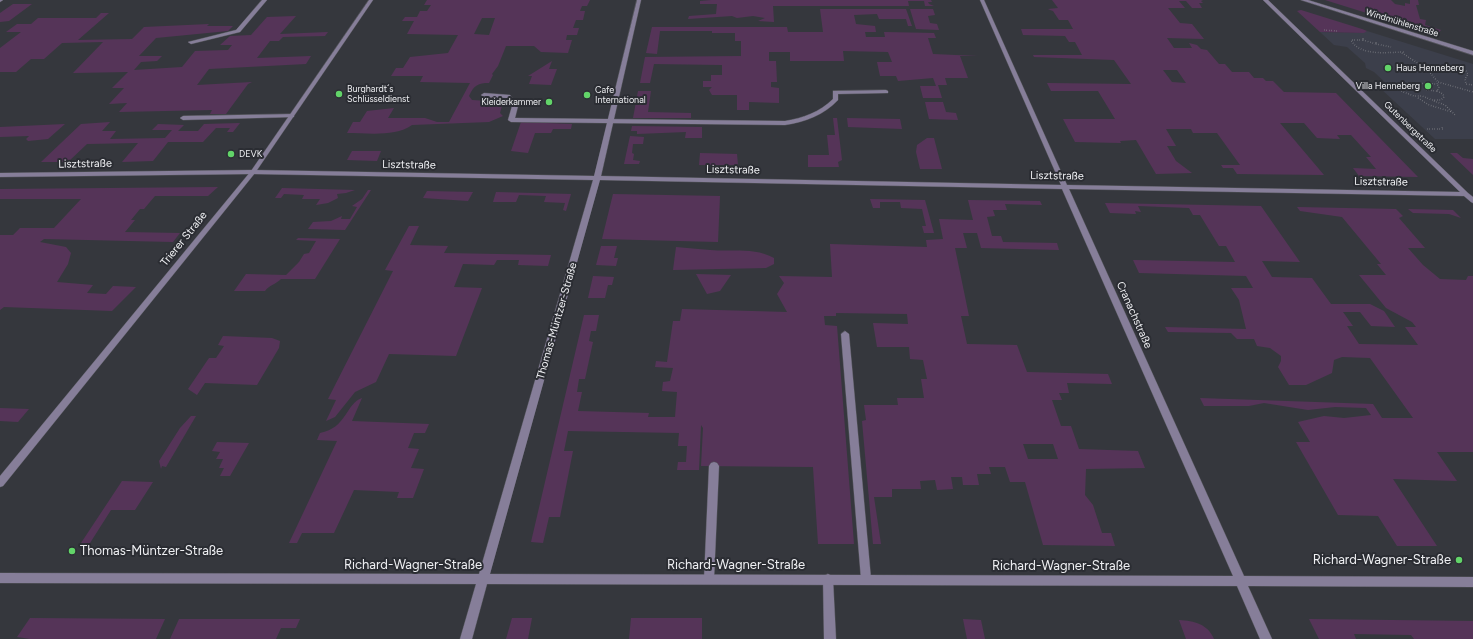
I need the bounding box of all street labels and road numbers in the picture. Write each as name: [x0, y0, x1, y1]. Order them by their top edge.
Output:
street label: Windmühlenstraße: [1364, 7, 1440, 39]
street label: Gutenbergstraße: [1381, 99, 1439, 155]
street label: Lisztstraße: [58, 157, 112, 171]
street label: Lisztstraße: [382, 158, 436, 172]
street label: Lisztstraße: [706, 163, 760, 177]
street label: Lisztstraße: [1030, 169, 1084, 183]
street label: Lisztstraße: [1354, 175, 1408, 189]
street label: Trierer Straße: [158, 209, 210, 269]
street label: Thomas-Müntzer-Straße: [534, 261, 580, 381]
street label: Cranachstraße: [1113, 279, 1155, 351]
street label: Richard-Wagner-Straße: [344, 557, 482, 573]
street label: Richard-Wagner-Straße: [667, 557, 805, 573]
street label: Richard-Wagner-Straße: [992, 558, 1130, 574]

